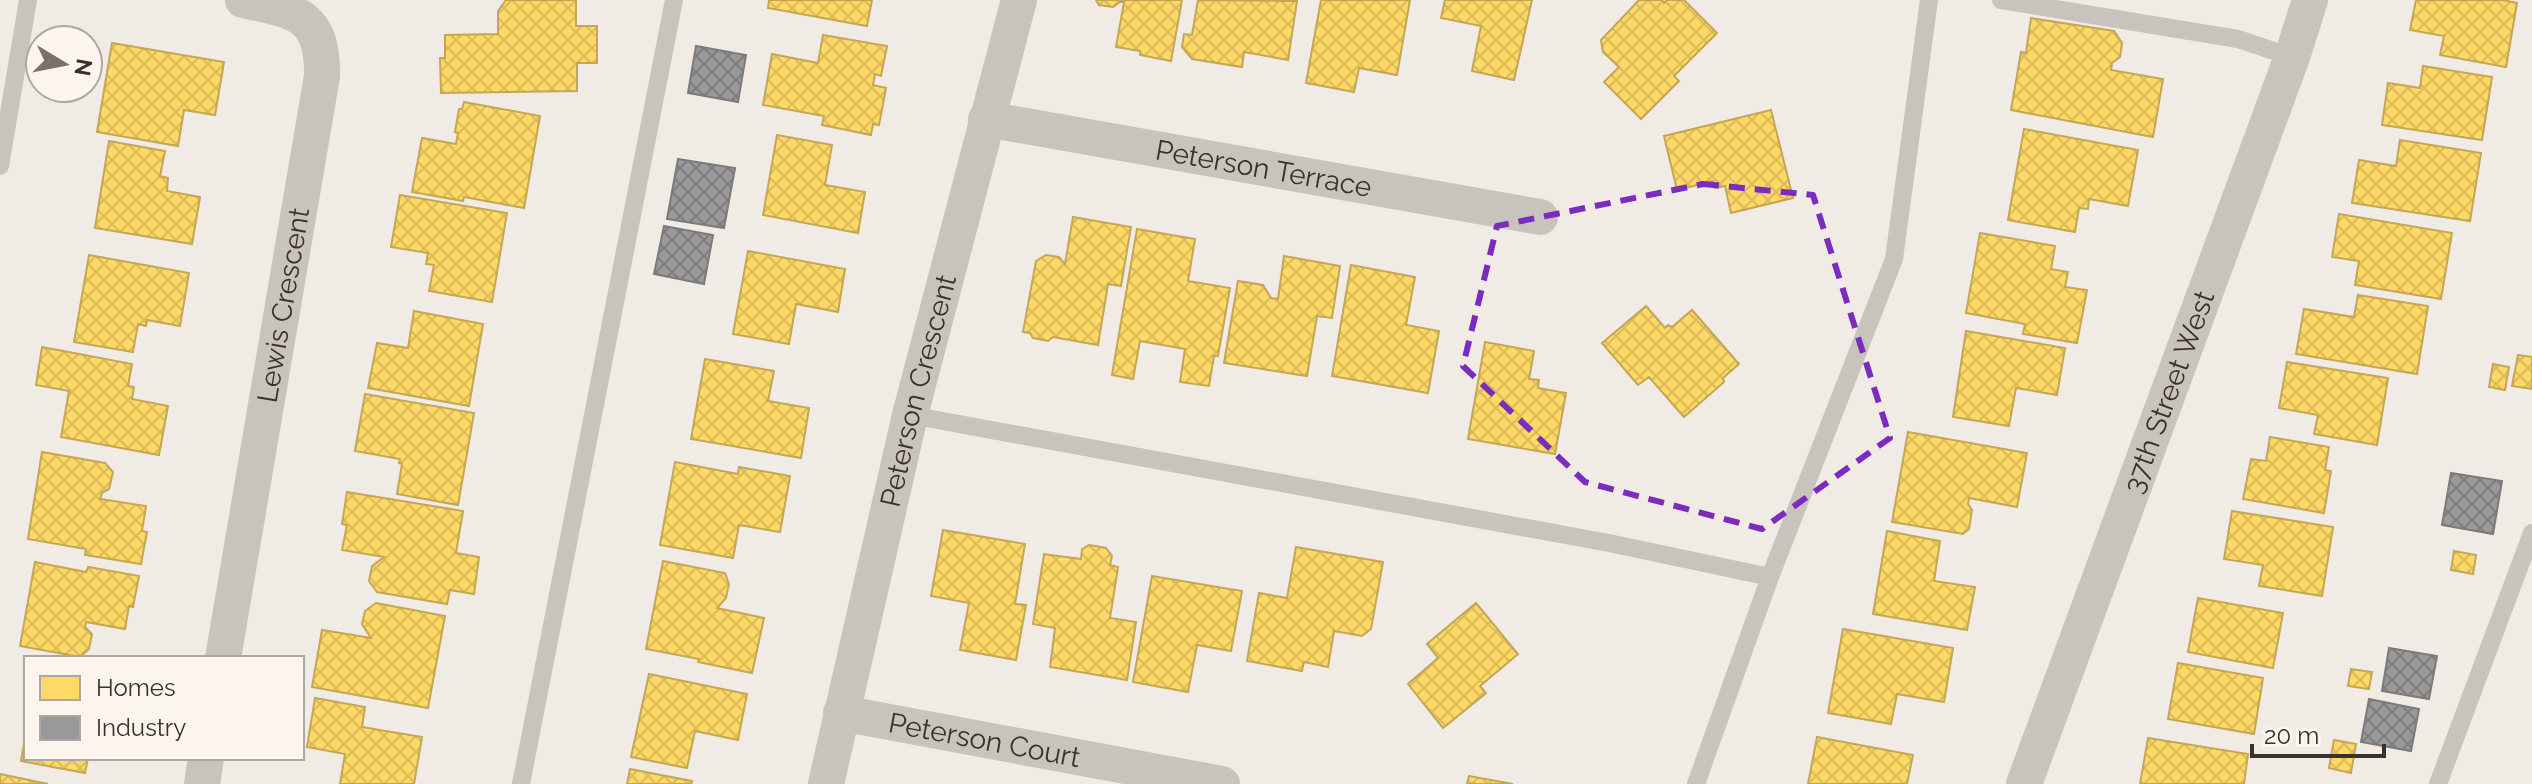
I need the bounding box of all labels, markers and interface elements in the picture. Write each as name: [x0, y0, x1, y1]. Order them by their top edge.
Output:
north arrow: [24, 24, 104, 104]
text: N: [69, 57, 98, 78]
street label: Peterson Terrace: [1153, 133, 1374, 203]
street label: Lewis Crescent: [250, 204, 316, 405]
street label: Peterson Crescent: [873, 270, 963, 510]
street label: 37th Street West: [2116, 285, 2221, 498]
legend: [24, 656, 304, 760]
text: Homes: [96, 673, 176, 702]
street label: Peterson Court: [886, 706, 1084, 774]
scale bar: [2252, 708, 2384, 758]
text: Industry: [96, 713, 186, 742]
text: 20 m: [2264, 721, 2319, 750]

